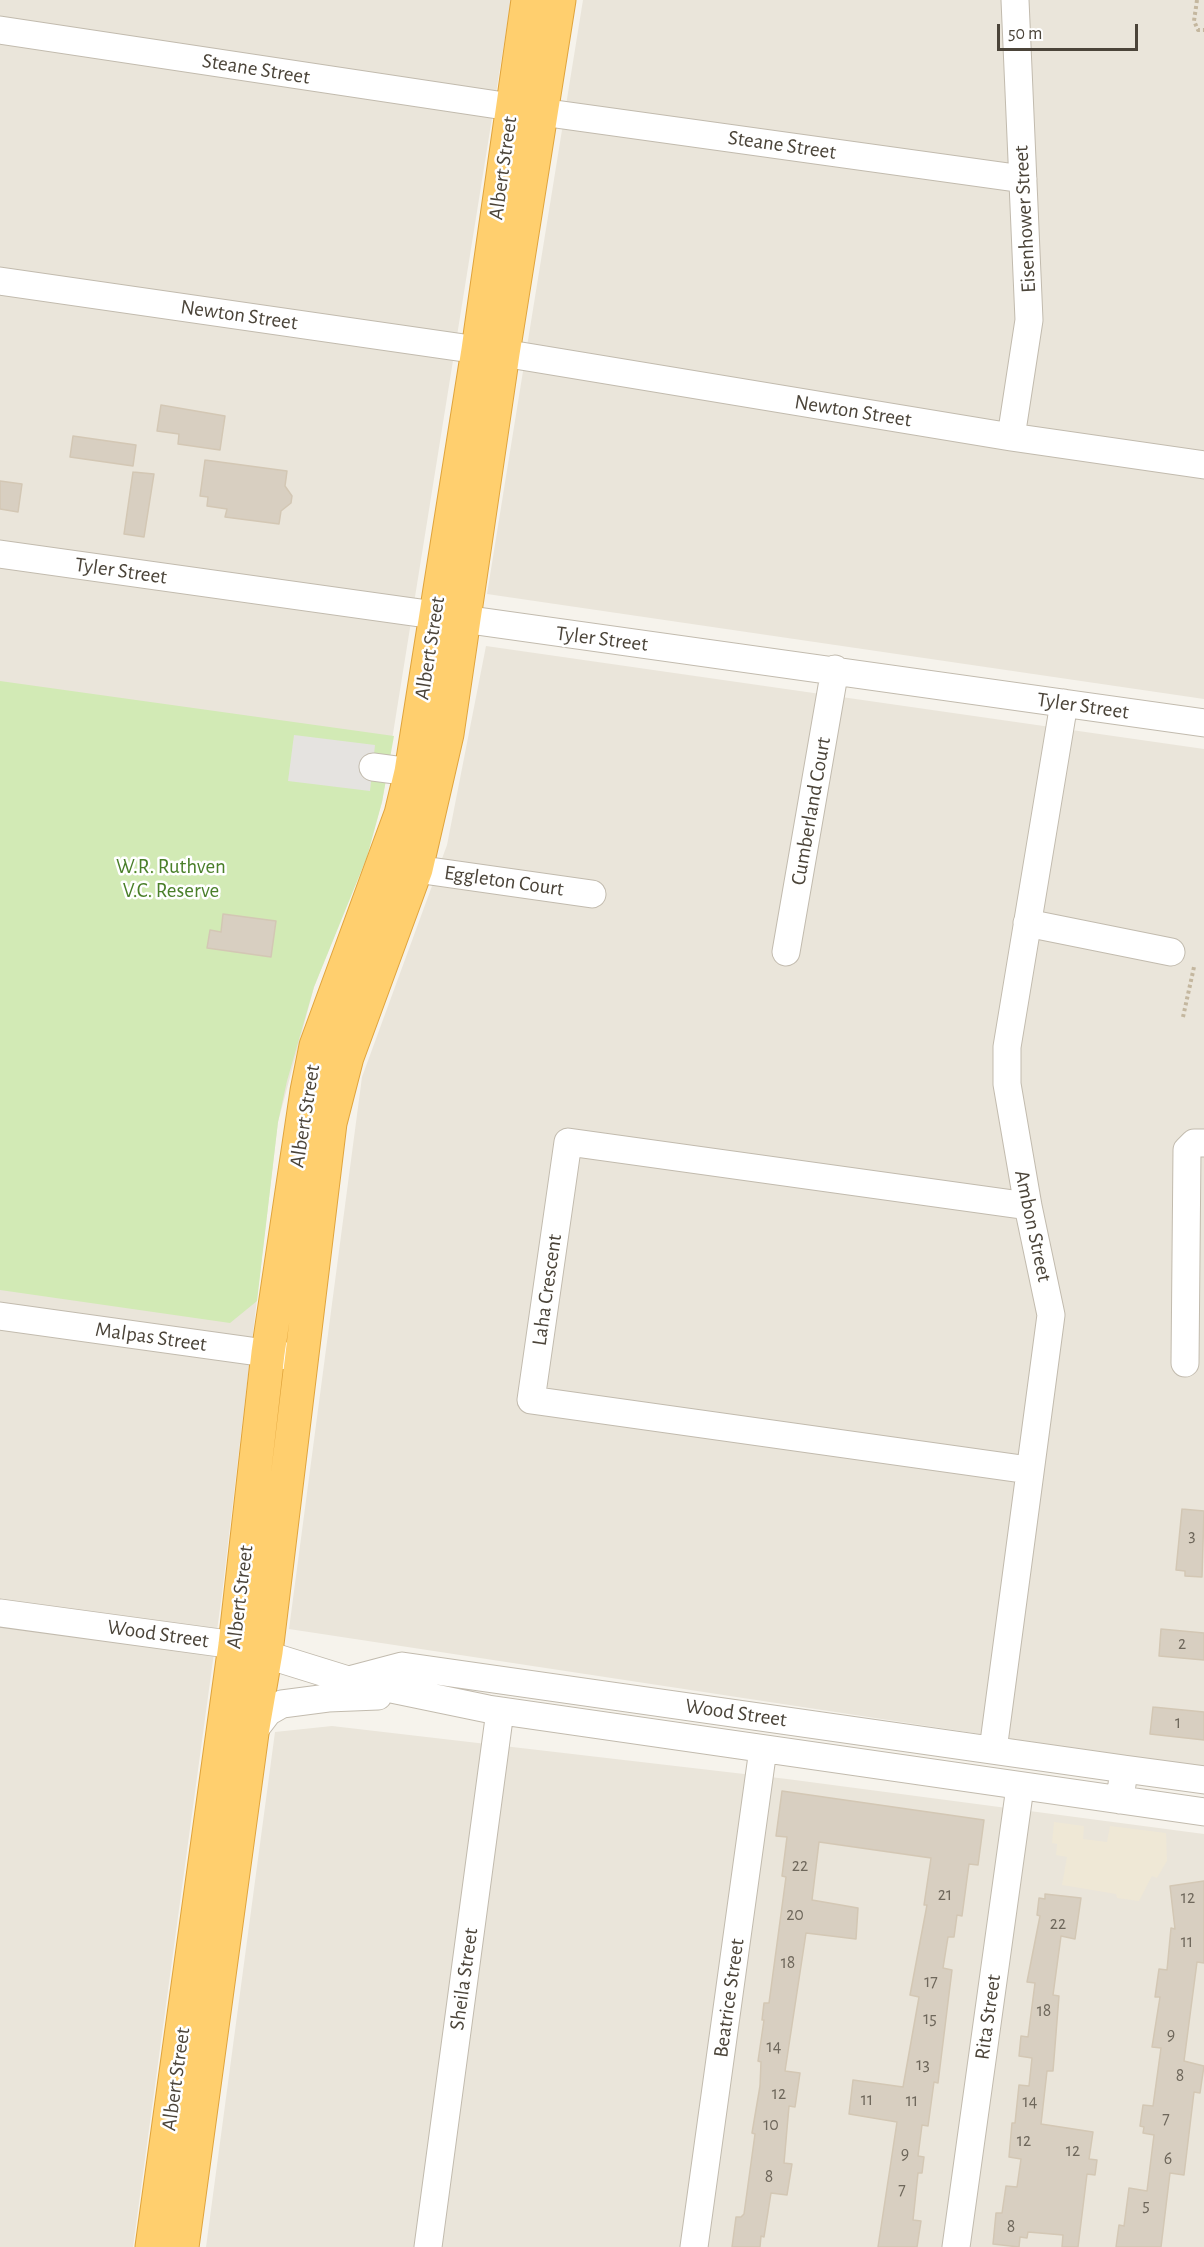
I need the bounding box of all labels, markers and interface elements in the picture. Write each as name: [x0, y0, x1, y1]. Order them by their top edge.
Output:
scale bar: [1000, 12, 1141, 50]
text: 50 m: [1008, 25, 1042, 43]
street label: Steane Street: [200, 48, 312, 90]
street label: Albert Street: [483, 115, 523, 221]
street label: Steane Street: [726, 125, 838, 165]
street label: Eisenhower Street: [1009, 145, 1041, 293]
street label: Newton Street: [179, 294, 299, 336]
street label: Newton Street: [793, 389, 913, 433]
street label: Tyler Street: [73, 552, 169, 590]
street label: Albert Street: [409, 595, 451, 701]
street label: Tyler Street: [555, 621, 649, 657]
street label: Tyler Street: [1035, 687, 1131, 725]
street label: Cumberland Court: [786, 735, 836, 887]
park label: W.R. Ruthven V.C. Reserve: [116, 854, 226, 904]
street label: Eggleton Court: [443, 860, 565, 902]
street label: Albert Street: [284, 1063, 326, 1169]
street label: Ambon Street: [1009, 1168, 1057, 1284]
street label: Laha Crescent: [527, 1233, 567, 1347]
street label: Malpas Street: [94, 1317, 208, 1357]
house number: 3: [1188, 1525, 1196, 1547]
street label: Albert Street: [221, 1544, 259, 1650]
street label: Wood Street: [106, 1614, 210, 1654]
house number: 2: [1178, 1633, 1186, 1655]
street label: Wood Street: [684, 1693, 788, 1733]
house number: 1: [1175, 1712, 1181, 1734]
house number: 22: [792, 1855, 808, 1877]
house number: 21: [938, 1884, 952, 1906]
house number: 12: [1181, 1887, 1195, 1909]
house number: 20: [786, 1904, 804, 1926]
house number: 22: [1050, 1913, 1066, 1935]
street label: Sheila Street: [444, 1926, 484, 2032]
house number: 11: [1181, 1931, 1193, 1953]
street label: Beatrice Street: [708, 1937, 750, 2059]
house number: 18: [781, 1952, 795, 1974]
house number: 17: [924, 1971, 938, 1993]
street label: Rita Street: [970, 1973, 1006, 2061]
house number: 18: [1037, 2000, 1051, 2022]
house number: 15: [923, 2008, 937, 2030]
house number: 9: [1167, 2024, 1175, 2046]
street label: Albert Street: [156, 2026, 196, 2132]
house number: 14: [767, 2036, 781, 2058]
house number: 13: [916, 2054, 930, 2076]
house number: 8: [1176, 2065, 1184, 2087]
house number: 12: [772, 2083, 786, 2105]
house number: 11: [861, 2089, 873, 2111]
house number: 11: [906, 2090, 918, 2112]
house number: 14: [1023, 2091, 1037, 2113]
house number: 7: [1162, 2108, 1170, 2130]
house number: 10: [763, 2114, 779, 2136]
house number: 12: [1017, 2130, 1031, 2152]
house number: 12: [1066, 2140, 1080, 2162]
house number: 9: [901, 2143, 909, 2165]
house number: 6: [1164, 2148, 1172, 2170]
house number: 8: [765, 2166, 773, 2188]
house number: 7: [898, 2179, 906, 2201]
house number: 5: [1142, 2195, 1150, 2217]
house number: 8: [1007, 2216, 1015, 2238]

